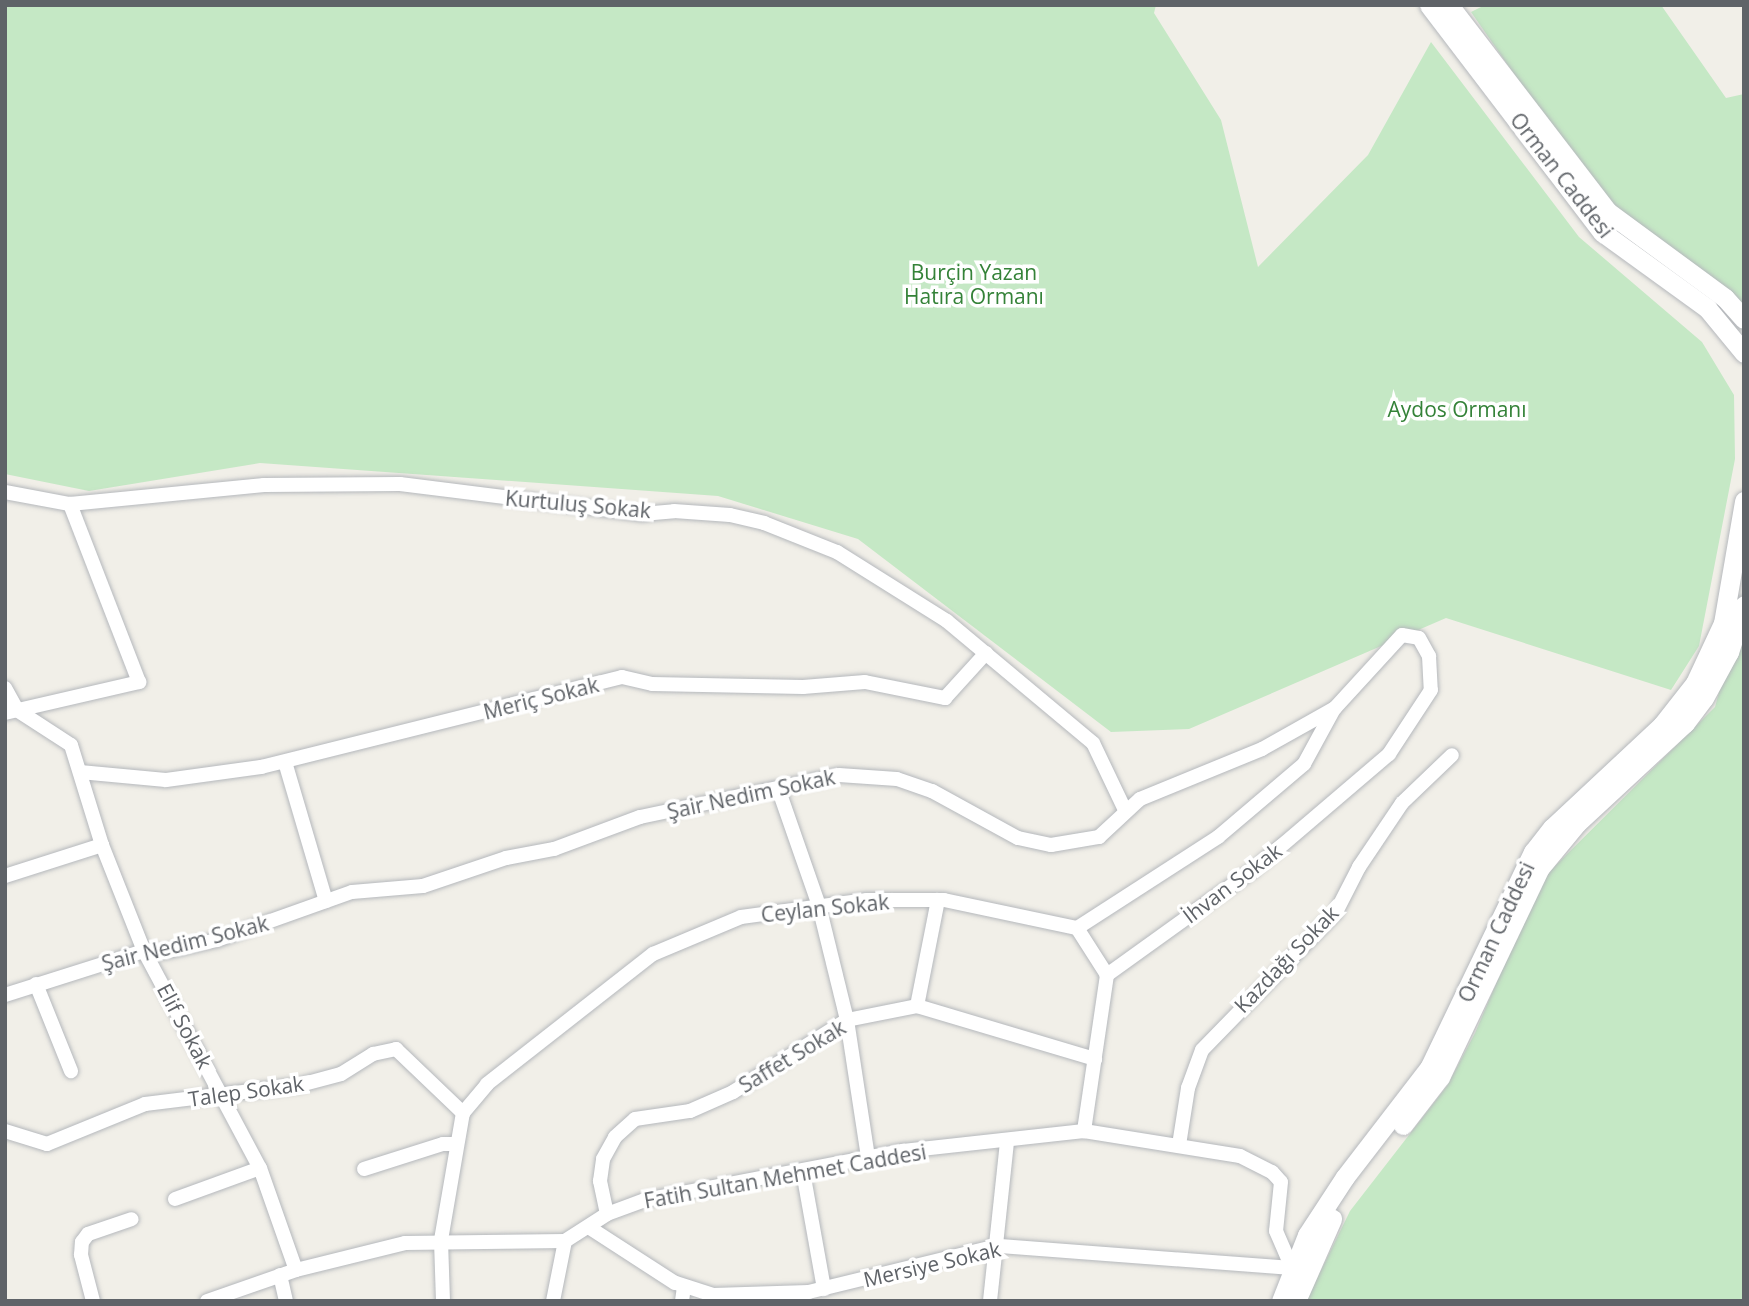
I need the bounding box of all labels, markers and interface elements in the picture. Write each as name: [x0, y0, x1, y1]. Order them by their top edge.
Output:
street label: Orman Caddesi: [1505, 107, 1619, 243]
park label: Burçin Yazan Hatıra Ormanı: [904, 259, 1044, 309]
park label: Aydos Ormanı: [1388, 396, 1526, 422]
street label: Kurtuluş Sokak: [504, 485, 652, 523]
street label: Meriç Sokak: [481, 672, 601, 724]
street label: Şair Nedim Sokak: [665, 764, 837, 824]
street label: İhvan Sokak: [1178, 838, 1286, 928]
street label: Orman Caddesi: [1452, 858, 1540, 1006]
street label: Ceylan Sokak: [760, 889, 890, 927]
street label: Kazdağı Sokak: [1229, 900, 1343, 1018]
street label: Şair Nedim Sokak: [99, 910, 271, 976]
street label: Elif Sokak: [152, 979, 218, 1073]
street label: Saffet Sokak: [734, 1014, 850, 1098]
street label: Talep Sokak: [187, 1070, 305, 1112]
street label: Fatih Sultan Mehmet Caddesi: [642, 1139, 928, 1213]
street label: Mersiye Sokak: [861, 1236, 1003, 1292]

